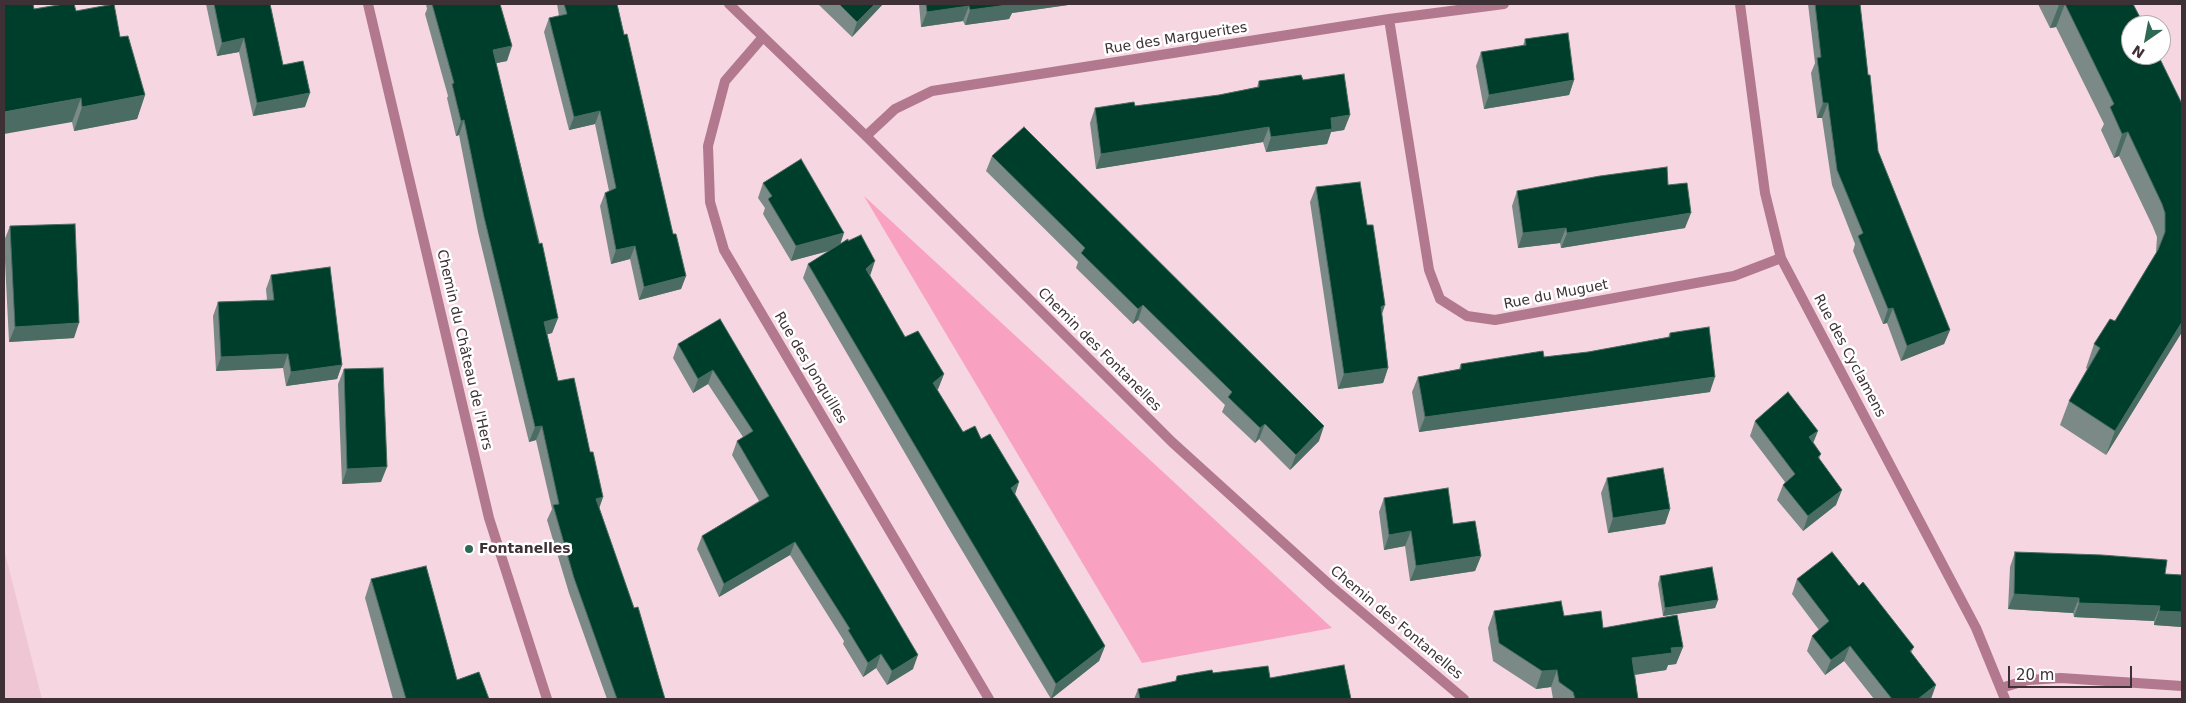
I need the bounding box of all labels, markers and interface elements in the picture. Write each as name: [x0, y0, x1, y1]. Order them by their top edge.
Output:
north arrow: [2121, 15, 2171, 65]
street label: Rue des Marguerites: [1104, 19, 1248, 59]
text: N: [2129, 42, 2148, 62]
street label: Chemin du Château de l'Hers: [433, 248, 495, 452]
street label: Rue du Muguet: [1502, 277, 1610, 313]
street label: Chemin des Fontanelles: [1034, 285, 1164, 415]
street label: Rue des Cyclamens: [1809, 292, 1889, 420]
street label: Rue des Jonquilles: [770, 309, 850, 427]
place label: Fontanelles: [479, 541, 571, 557]
marker: Fontanelles: [463, 543, 475, 555]
street label: Chemin des Fontanelles: [1326, 563, 1466, 683]
scale bar: [2011, 656, 2135, 688]
text: 20 m: [2016, 666, 2054, 684]

